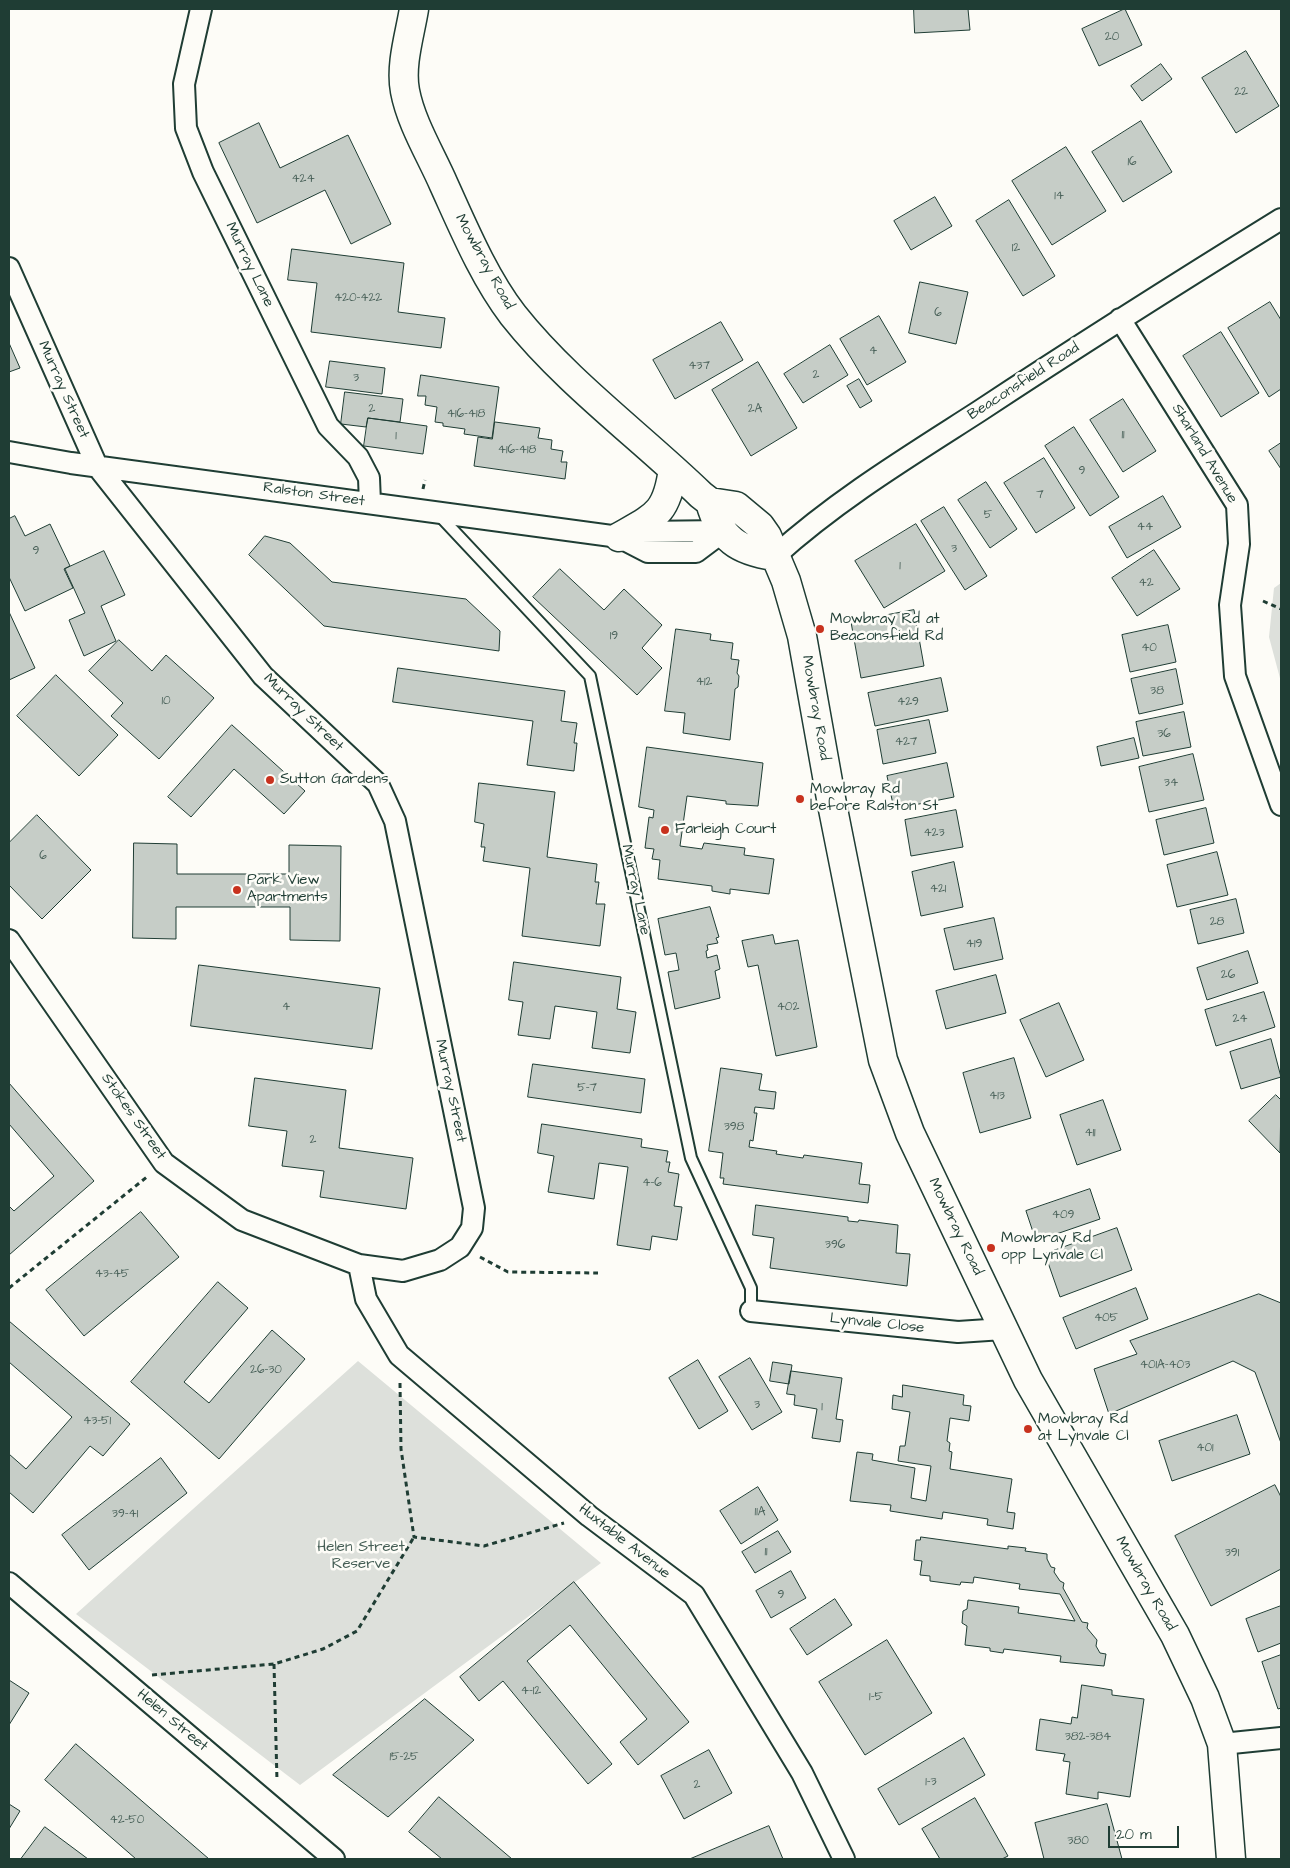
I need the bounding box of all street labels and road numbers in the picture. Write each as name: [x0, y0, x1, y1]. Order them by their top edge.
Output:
street label: Mowbray Road: [450, 211, 518, 313]
street label: Murray Lane: [221, 220, 277, 310]
street label: Murray Street: [33, 339, 93, 441]
street label: Beaconsfield Road: [965, 339, 1083, 425]
street label: Sharland Avenue: [1167, 401, 1241, 507]
street label: Ralston Street: [262, 479, 366, 511]
street label: Mowbray Road: [797, 654, 833, 762]
street label: Murray Street: [259, 670, 347, 756]
street label: Murray Lane: [617, 843, 653, 937]
street label: Murray Street: [430, 1038, 470, 1144]
street label: Stokes Street: [97, 1070, 169, 1164]
street label: Mowbray Road: [924, 1175, 986, 1279]
street label: Lynvale Close: [829, 1310, 925, 1338]
street label: Huxtable Avenue: [575, 1501, 673, 1583]
street label: Mowbray Road: [1111, 1534, 1179, 1634]
street label: Helen Street: [133, 1686, 211, 1756]

